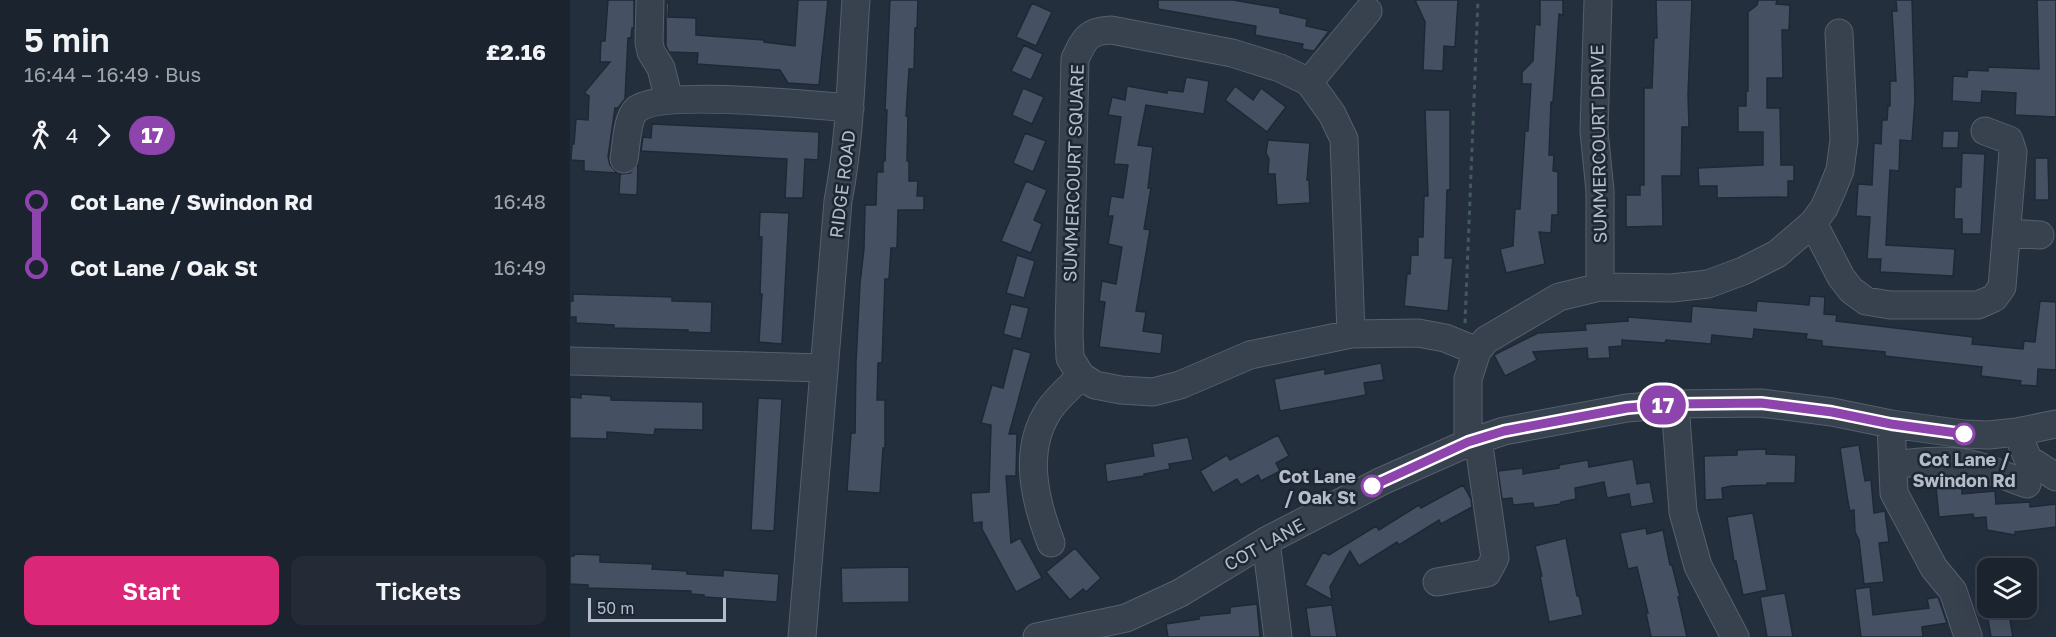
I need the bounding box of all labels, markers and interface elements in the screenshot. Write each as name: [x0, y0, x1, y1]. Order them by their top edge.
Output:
text: 5 min: [24, 20, 110, 59]
text: £2.16: [486, 38, 546, 65]
street label: SUMMERCOURT DRIVE: [1585, 44, 1611, 244]
text: 16:44 – 16:49 · Bus: [24, 62, 201, 86]
street label: SUMMERCOURT SQUARE: [1058, 64, 1088, 282]
icon: walk: [24, 119, 57, 152]
icon: forward: [87, 119, 120, 152]
text: 17: [141, 122, 163, 148]
text: 4: [66, 123, 78, 147]
street label: RIDGE ROAD: [824, 129, 860, 239]
text: Cot Lane / Swindon Rd: [70, 188, 313, 215]
text: 16:48: [494, 189, 546, 213]
text: Cot Lane / Oak St: [70, 254, 258, 281]
text: 16:49: [494, 255, 546, 279]
line badge: 17: [1636, 386, 1690, 424]
text: 17: [1652, 392, 1674, 418]
marker: Cot Lane / Swindon Rd: [1953, 423, 1975, 445]
place label: Cot Lane / Swindon Rd: [1912, 448, 2016, 491]
place label: Cot Lane / Oak St: [1278, 465, 1356, 508]
marker: Cot Lane / Oak St: [1361, 475, 1383, 497]
street label: COT LANE: [1220, 513, 1308, 575]
button: Start: [24, 556, 279, 625]
button: Tickets: [291, 556, 546, 625]
map controls: [1977, 558, 2037, 618]
button: layers: [1977, 558, 2037, 618]
scale bar: [588, 595, 726, 622]
text: 50 m: [597, 598, 634, 618]

